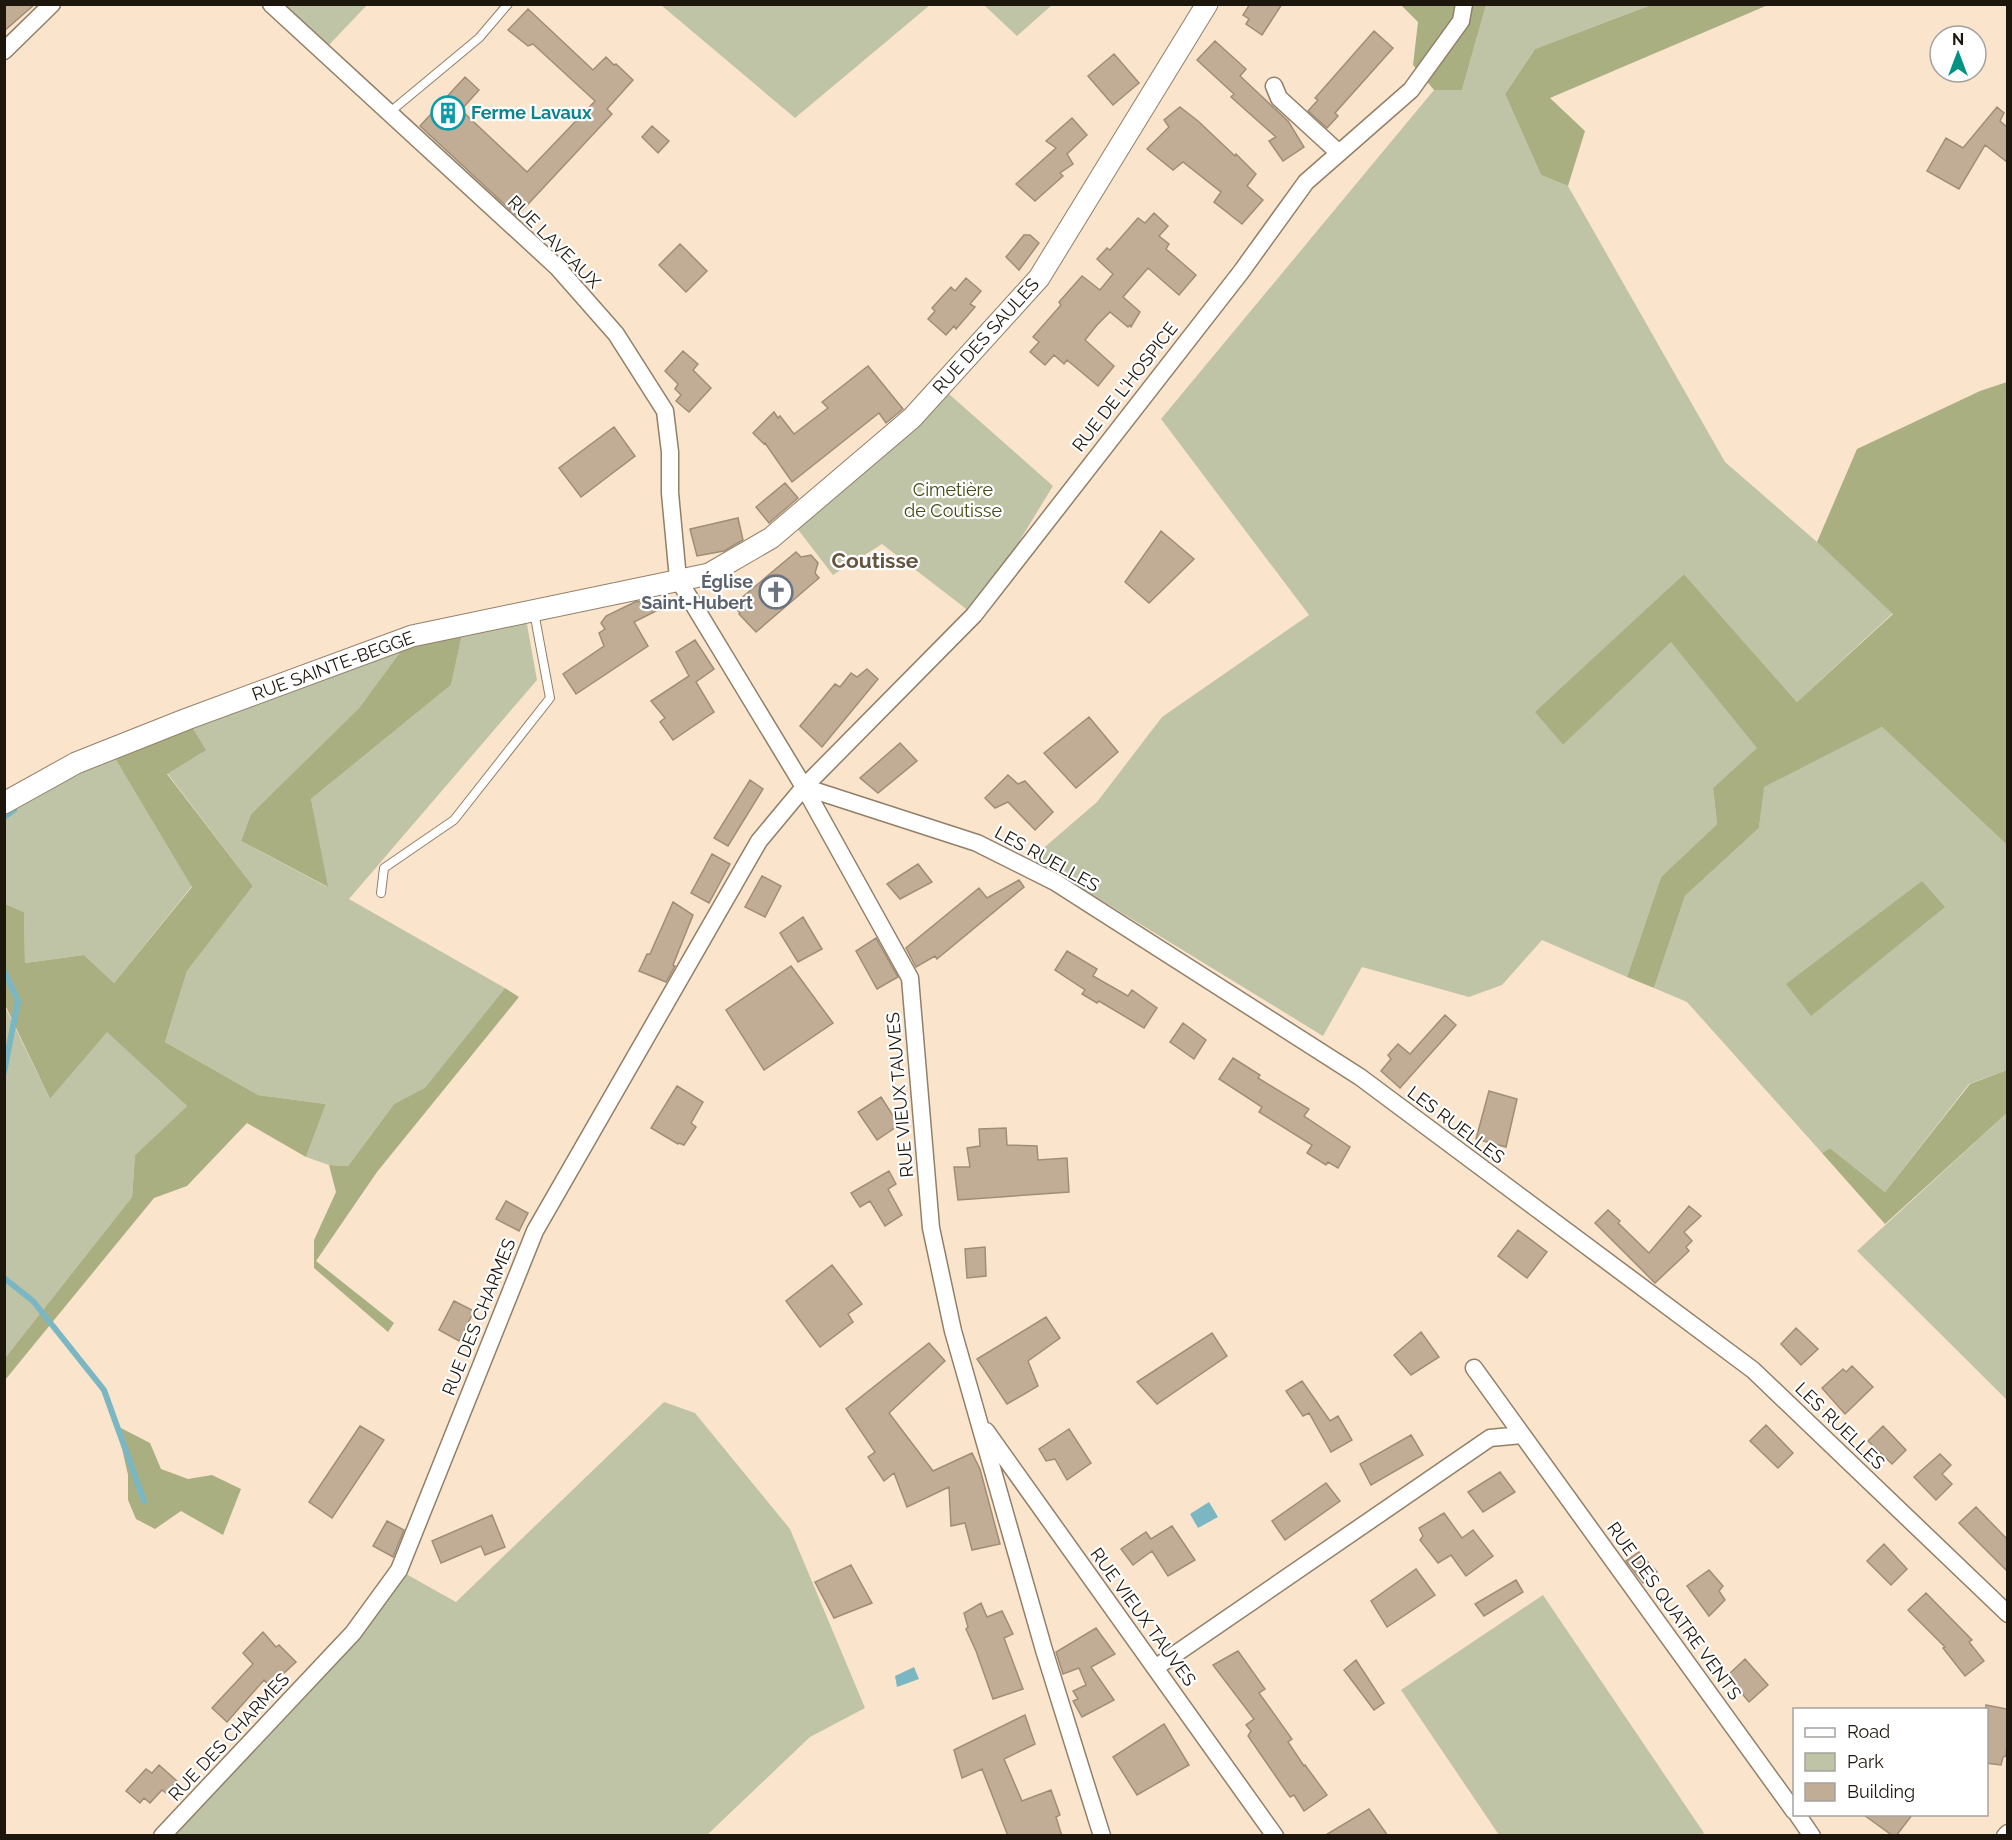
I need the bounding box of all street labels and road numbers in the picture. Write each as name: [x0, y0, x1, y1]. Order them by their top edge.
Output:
street label: RUE LAVEAUX: [504, 191, 605, 293]
street label: RUE DES SAULES: [928, 273, 1043, 398]
street label: RUE DE L'HOSPICE: [1068, 318, 1182, 456]
street label: RUE SAINTE-BEGGE: [249, 626, 417, 705]
street label: LES RUELLES: [991, 821, 1103, 896]
street label: RUE VIEUX TAUVES: [882, 1011, 917, 1179]
street label: LES RUELLES: [1404, 1081, 1509, 1168]
street label: RUE DES CHARMES: [437, 1235, 520, 1398]
street label: LES RUELLES: [1791, 1378, 1889, 1474]
street label: RUE DES QUATRE VENTS: [1603, 1518, 1746, 1704]
street label: RUE VIEUX TAUVES: [1086, 1543, 1201, 1690]
street label: RUE DES CHARMES: [164, 1668, 293, 1805]

